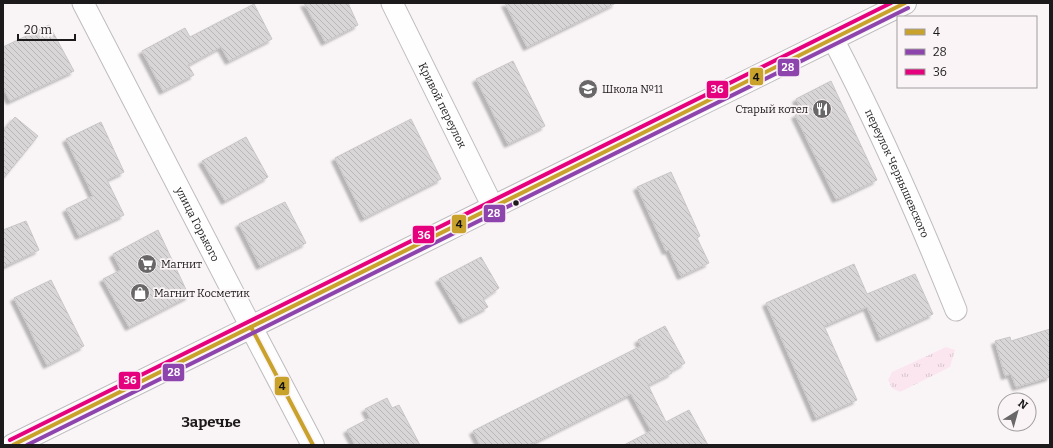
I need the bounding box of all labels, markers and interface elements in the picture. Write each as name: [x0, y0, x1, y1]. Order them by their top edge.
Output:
scale bar: [18, 16, 75, 42]
legend: [897, 16, 1037, 88]
text: 20 m: [24, 23, 53, 37]
text: 4: [933, 25, 940, 39]
text: 28: [933, 45, 947, 59]
line badge: 28: [777, 58, 800, 77]
street label: Кривой переулок: [415, 60, 469, 151]
text: 28: [782, 61, 795, 74]
text: 36: [933, 65, 947, 79]
line badge: 4: [749, 67, 764, 86]
text: 4: [753, 71, 760, 84]
school or university icon: Школа №11: [577, 78, 599, 100]
line badge: 36: [706, 80, 729, 99]
place label: Школа №11: [602, 83, 664, 96]
text: 36: [711, 83, 724, 96]
restaurant icon: Старый котел: [811, 98, 833, 120]
place label: Старый котел: [735, 103, 808, 116]
street label: переулок Чернышевского: [862, 107, 931, 240]
street label: улица Горького: [172, 184, 222, 264]
unlabelled marker: [511, 198, 521, 208]
line badge: 28: [483, 204, 506, 223]
text: 28: [488, 207, 501, 220]
line badge: 4: [451, 214, 467, 234]
text: 4: [456, 218, 463, 231]
line badge: 36: [412, 225, 435, 244]
text: 36: [418, 229, 431, 242]
supermarket icon: Магнит: [136, 253, 158, 275]
place label: Магнит: [161, 258, 202, 271]
shop icon: Магнит Косметик: [129, 282, 151, 304]
place label: Магнит Косметик: [154, 287, 250, 300]
line badge: 28: [162, 363, 185, 382]
text: 28: [168, 366, 181, 379]
line badge: 36: [118, 371, 141, 390]
text: 36: [124, 374, 137, 387]
line badge: 4: [274, 376, 290, 396]
text: 4: [279, 380, 286, 393]
north arrow: [997, 392, 1037, 432]
text: N: [1015, 397, 1030, 412]
district label: Заречье: [181, 413, 241, 431]

